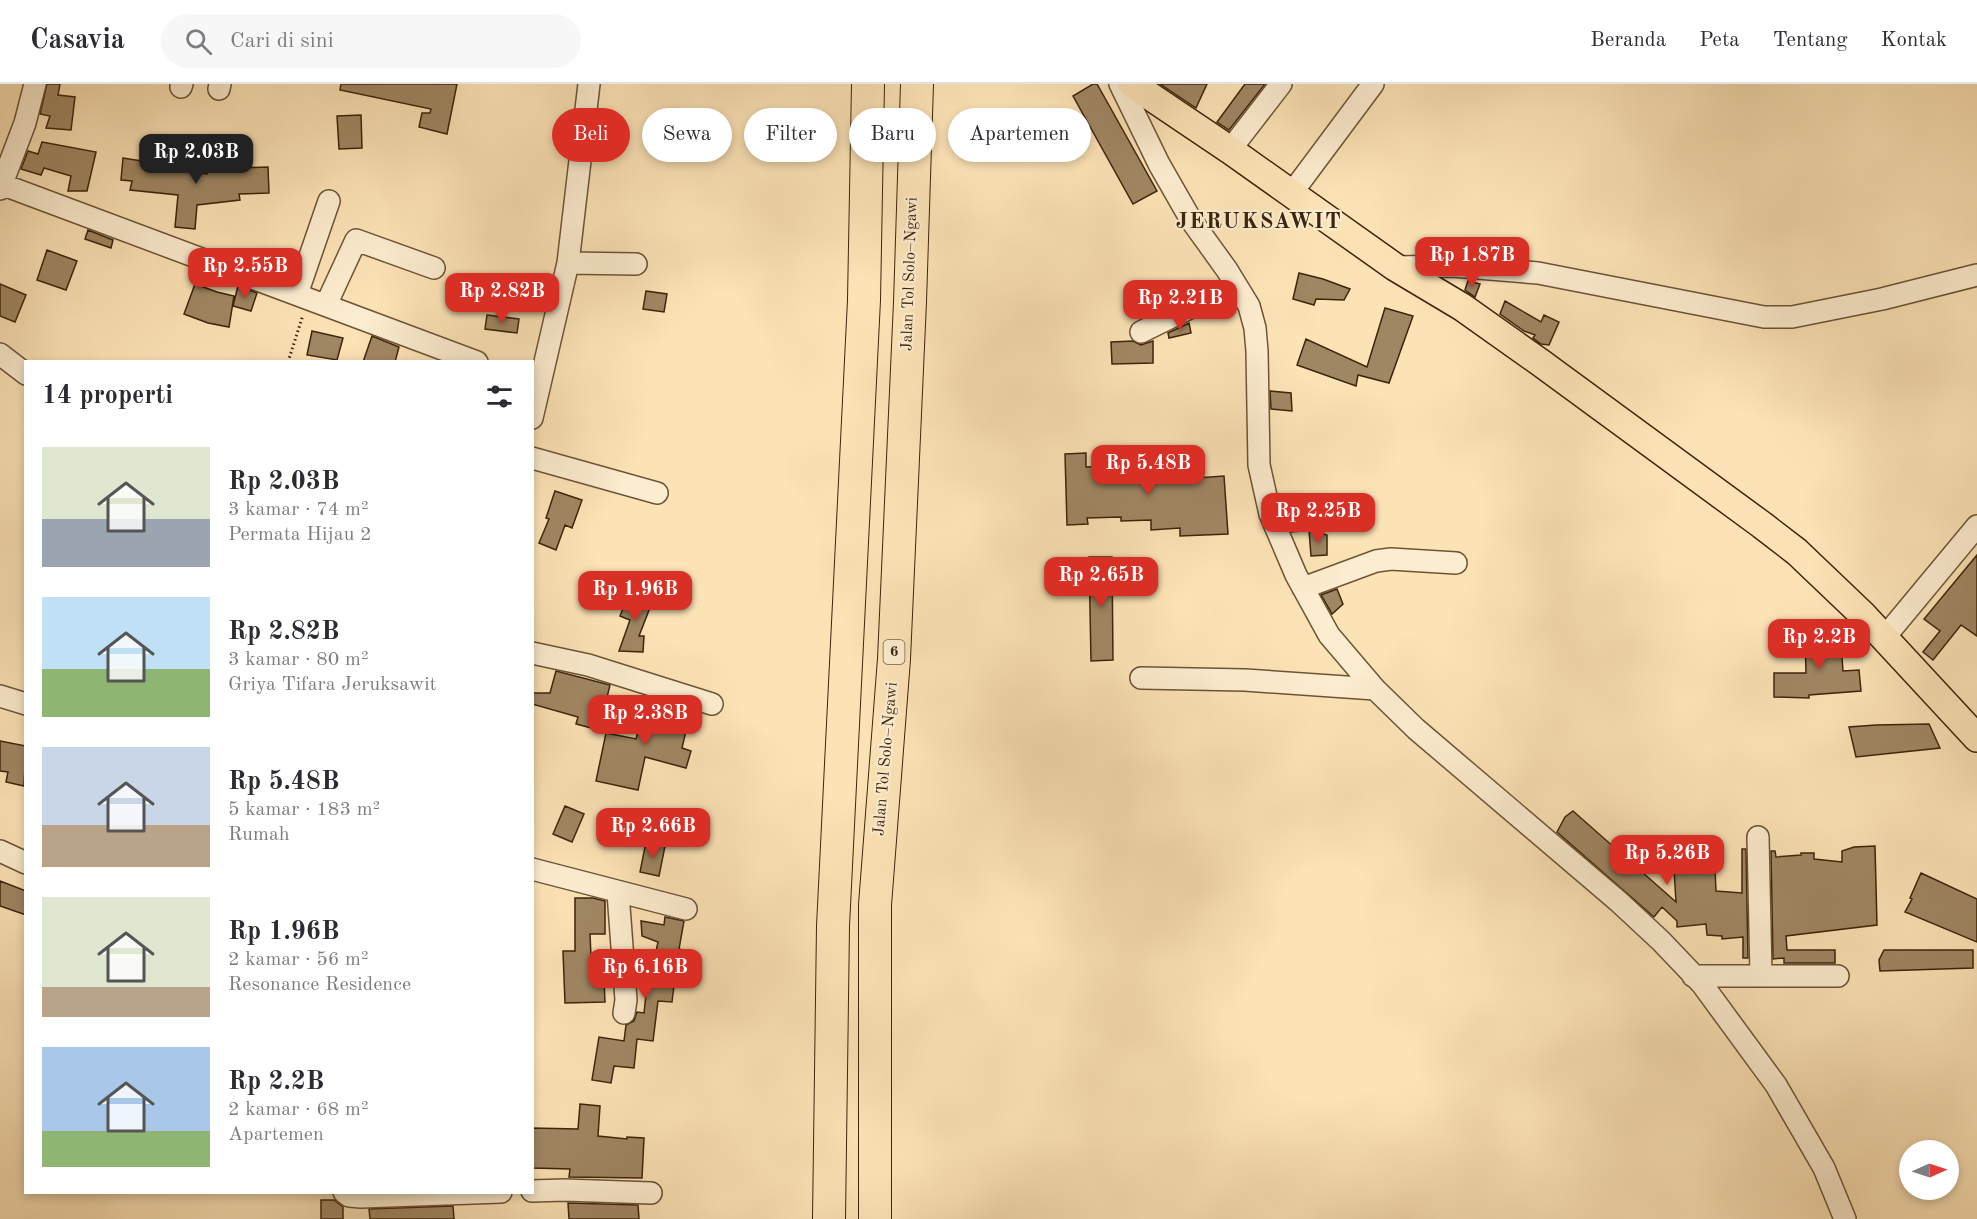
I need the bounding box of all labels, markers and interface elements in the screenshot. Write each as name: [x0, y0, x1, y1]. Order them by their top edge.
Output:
search box: [161, 14, 581, 68]
icon: search: [182, 25, 215, 58]
text: Casavia: [30, 27, 125, 55]
text: Cari di sini: [230, 30, 334, 52]
text: Beranda: [1590, 30, 1666, 51]
text: Peta: [1699, 30, 1740, 51]
text: Tentang: [1773, 30, 1848, 51]
text: Kontak: [1881, 30, 1947, 51]
chip: Beli: [552, 108, 630, 162]
chip: Sewa: [642, 108, 732, 162]
chip: Filter: [744, 108, 837, 162]
chip: Baru: [849, 108, 936, 162]
chip: Apartemen: [948, 108, 1091, 162]
pin: Rp 2.03B: [134, 134, 258, 185]
text: Rp 2.03B: [153, 143, 239, 163]
street label: Jalan Tol Solo–Ngawi: [899, 197, 921, 351]
district label: JERUKSAWIT: [1176, 211, 1342, 233]
pin: Rp 1.87B: [1410, 237, 1534, 288]
text: Rp 1.87B: [1429, 246, 1515, 266]
pin: Rp 2.55B: [183, 248, 307, 299]
text: Rp 2.55B: [202, 257, 288, 277]
pin: Rp 2.82B: [440, 273, 564, 324]
pin: Rp 2.21B: [1118, 280, 1242, 331]
text: Rp 2.82B: [459, 282, 545, 302]
text: Rp 2.21B: [1137, 289, 1223, 309]
icon: filters: [483, 380, 516, 413]
text: 14 properti: [42, 383, 173, 409]
pin: Rp 5.48B: [1086, 445, 1210, 496]
text: Rp 5.48B: [1105, 454, 1191, 474]
text: Rp 2.03B: [228, 469, 339, 495]
icon: home: [90, 471, 162, 543]
pin: Rp 2.25B: [1256, 493, 1380, 544]
text: 3 kamar · 74 m²: [228, 500, 369, 520]
text: Rp 2.25B: [1275, 502, 1361, 522]
text: Permata Hijau 2: [228, 525, 372, 545]
pin: Rp 2.65B: [1039, 557, 1163, 608]
text: Rp 2.65B: [1058, 566, 1144, 586]
pin: Rp 1.96B: [573, 571, 697, 622]
text: Rp 1.96B: [592, 580, 678, 600]
text: Rp 2.82B: [228, 619, 339, 645]
pin: Rp 2.2B: [1764, 619, 1874, 670]
icon: home: [90, 621, 162, 693]
text: Rp 2.2B: [1782, 628, 1856, 648]
road number: 6: [884, 640, 904, 664]
text: 3 kamar · 80 m²: [228, 650, 369, 670]
text: Griya Tifara Jeruksawit: [228, 675, 437, 695]
street label: Jalan Tol Solo–Ngawi: [871, 681, 901, 837]
pin: Rp 2.38B: [583, 695, 707, 746]
text: Rp 2.38B: [602, 704, 688, 724]
text: Rp 5.48B: [228, 769, 339, 795]
icon: home: [90, 771, 162, 843]
text: 5 kamar · 183 m²: [228, 800, 380, 820]
pin: Rp 2.66B: [591, 808, 715, 859]
text: Rp 2.66B: [610, 817, 696, 837]
text: Rumah: [228, 825, 290, 845]
pin: Rp 5.26B: [1605, 835, 1729, 886]
text: Rp 5.26B: [1624, 844, 1710, 864]
text: Rp 1.96B: [228, 919, 339, 945]
icon: home: [90, 921, 162, 993]
pin: Rp 6.16B: [583, 949, 707, 1000]
text: 2 kamar · 56 m²: [228, 950, 369, 970]
text: Rp 6.16B: [602, 958, 688, 978]
text: Resonance Residence: [228, 975, 411, 995]
text: Rp 2.2B: [228, 1069, 324, 1095]
icon: home: [90, 1071, 162, 1143]
text: 2 kamar · 68 m²: [228, 1100, 369, 1120]
text: Apartemen: [228, 1125, 324, 1145]
north arrow: [1899, 1140, 1959, 1200]
map controls: [1899, 1140, 1959, 1200]

